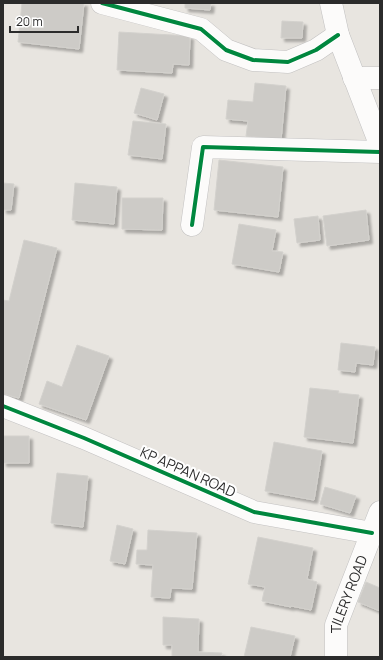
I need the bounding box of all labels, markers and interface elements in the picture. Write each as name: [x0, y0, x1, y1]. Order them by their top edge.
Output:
scale bar: [10, 8, 78, 34]
text: 20 m: [16, 13, 43, 30]
street label: KP APPAN ROAD: [137, 442, 239, 501]
street label: TILERY ROAD: [326, 552, 371, 633]

